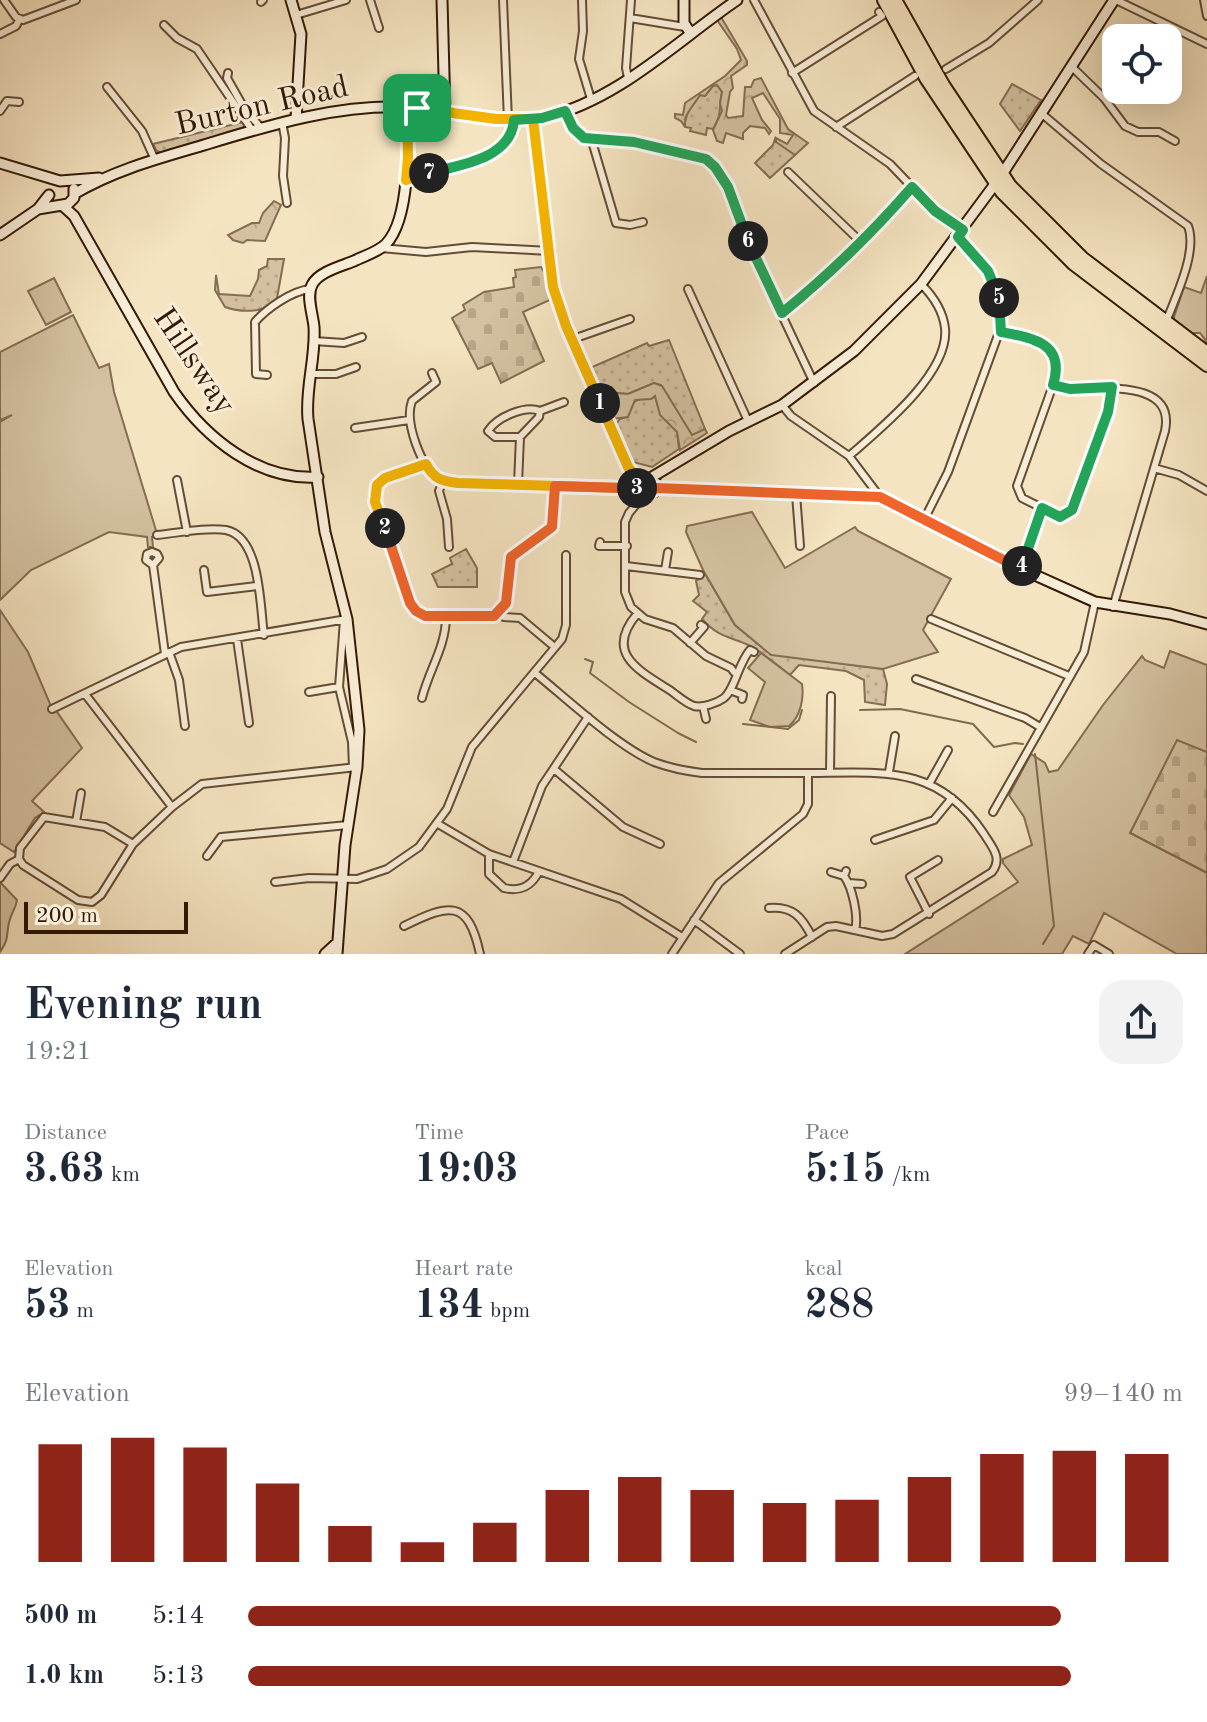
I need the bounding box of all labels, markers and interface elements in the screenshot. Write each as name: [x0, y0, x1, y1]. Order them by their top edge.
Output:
map controls: [1102, 24, 1182, 104]
button: locate: [1102, 24, 1182, 104]
street label: Burton Road: [172, 72, 352, 142]
pin: [383, 74, 451, 142]
icon: arrive: [395, 86, 439, 130]
pin: 7: [409, 153, 449, 193]
text: 7: [423, 162, 435, 184]
pin: 6: [728, 221, 768, 261]
text: 6: [742, 230, 754, 252]
pin: 5: [979, 278, 1019, 318]
text: 5: [993, 287, 1005, 309]
street label: Hillsway: [146, 303, 240, 421]
pin: 1: [580, 383, 620, 423]
text: 1: [594, 392, 606, 414]
pin: 3: [617, 468, 657, 508]
text: 3: [631, 477, 643, 499]
pin: 2: [365, 508, 405, 548]
text: 2: [379, 517, 391, 539]
pin: 4: [1002, 546, 1042, 586]
text: 4: [1016, 555, 1028, 577]
scale bar: [24, 898, 188, 934]
text: 200 m: [36, 905, 98, 927]
button: share: [1099, 980, 1183, 1064]
text: Evening run: [24, 984, 262, 1028]
text: 19:21: [24, 1039, 92, 1065]
text: Distance: [24, 1122, 107, 1144]
text: Time: [414, 1122, 464, 1144]
text: Pace: [805, 1122, 849, 1144]
text: 3.63: [24, 1151, 105, 1191]
text: 19:03: [414, 1151, 518, 1191]
text: 5:15: [805, 1151, 885, 1191]
text: km: [105, 1164, 140, 1186]
text: /km: [885, 1164, 930, 1186]
text: Elevation: [24, 1258, 114, 1280]
text: Heart rate: [414, 1258, 513, 1280]
text: kcal: [805, 1258, 843, 1280]
text: 53: [24, 1287, 70, 1327]
text: 134: [414, 1287, 484, 1327]
text: 288: [805, 1287, 874, 1327]
text: m: [70, 1300, 94, 1322]
text: bpm: [484, 1300, 530, 1322]
text: Elevation: [24, 1381, 130, 1407]
text: 99–140 m: [1064, 1381, 1183, 1407]
text: 500 m: [24, 1603, 97, 1629]
text: 5:14: [152, 1603, 205, 1629]
text: 1.0 km: [24, 1663, 104, 1689]
text: 5:13: [152, 1663, 205, 1689]

